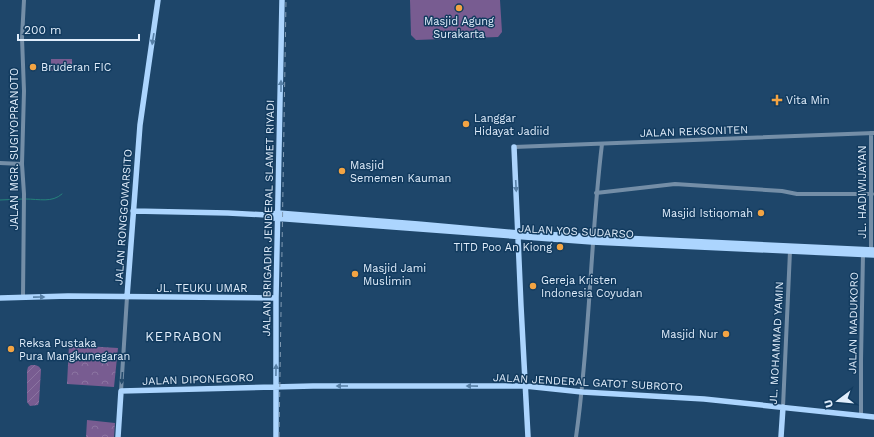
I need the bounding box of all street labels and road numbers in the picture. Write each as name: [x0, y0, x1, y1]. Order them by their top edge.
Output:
street label: JALAN MGR. SUGIYOPRANOTO: [8, 68, 21, 230]
street label: JALAN BRIGADIR JENDERAL SLAMET RIYADI: [260, 100, 277, 336]
street label: JALAN REKSONITEN: [640, 123, 748, 140]
street label: JL. HADIWIJAYAN: [856, 145, 869, 239]
street label: JALAN RONGGOWARSITO: [112, 149, 135, 285]
street label: JALAN YOS SUDARSO: [518, 222, 634, 241]
street label: JALAN MADUKORO: [846, 272, 861, 374]
street label: JL. MOHAMMAD YAMIN: [767, 281, 786, 405]
street label: JL. TEUKU UMAR: [156, 282, 248, 295]
street label: JALAN DIPONEGORO: [142, 371, 254, 388]
street label: JALAN JENDERAL GATOT SUBROTO: [493, 371, 683, 394]

